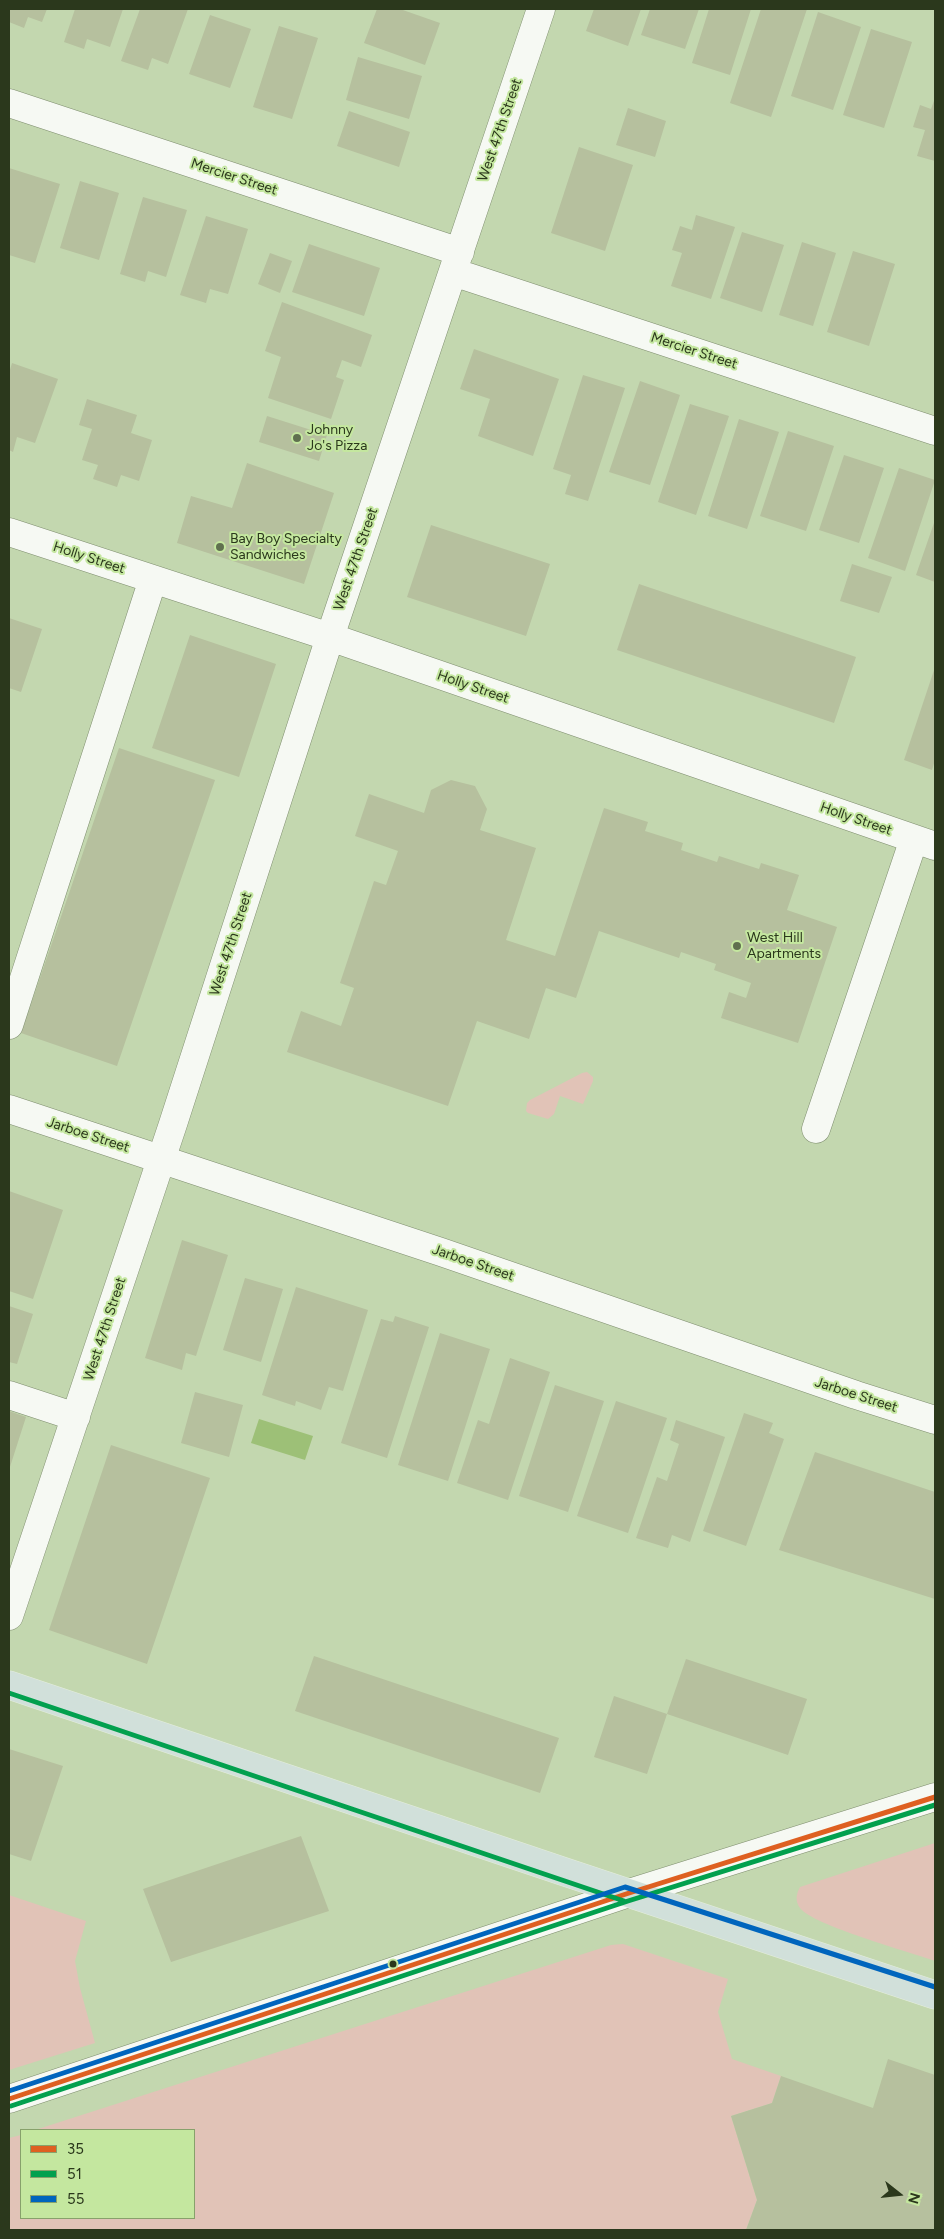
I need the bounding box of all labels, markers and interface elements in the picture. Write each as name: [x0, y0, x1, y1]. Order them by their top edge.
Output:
street label: West 47th Street: [475, 76, 525, 184]
street label: Mercier Street: [189, 155, 279, 199]
street label: Mercier Street: [649, 329, 739, 373]
place label: Johnny Jo's Pizza: [307, 422, 367, 454]
marker: Johnny Jo's Pizza: [291, 432, 303, 444]
street label: West 47th Street: [331, 505, 381, 613]
place label: Bay Boy Specialty Sandwiches: [230, 531, 342, 564]
street label: Holly Street: [51, 538, 127, 578]
marker: Bay Boy Specialty Sandwiches: [214, 541, 226, 553]
street label: Holly Street: [435, 667, 511, 707]
street label: Holly Street: [818, 799, 894, 839]
street label: West 47th Street: [206, 890, 256, 998]
place label: West Hill Apartments: [747, 930, 821, 962]
marker: West Hill Apartments: [731, 940, 743, 952]
street label: Jarboe Street: [45, 1114, 131, 1156]
street label: Jarboe Street: [430, 1241, 516, 1285]
street label: West 47th Street: [80, 1275, 130, 1383]
street label: Jarboe Street: [813, 1374, 899, 1416]
unlabelled marker: [388, 1959, 398, 1969]
legend: [20, 2129, 195, 2219]
text: 35: [67, 2140, 84, 2158]
text: 51: [67, 2165, 82, 2183]
north arrow: [874, 2169, 924, 2219]
text: 55: [67, 2190, 84, 2208]
text: N: [904, 2191, 924, 2206]

